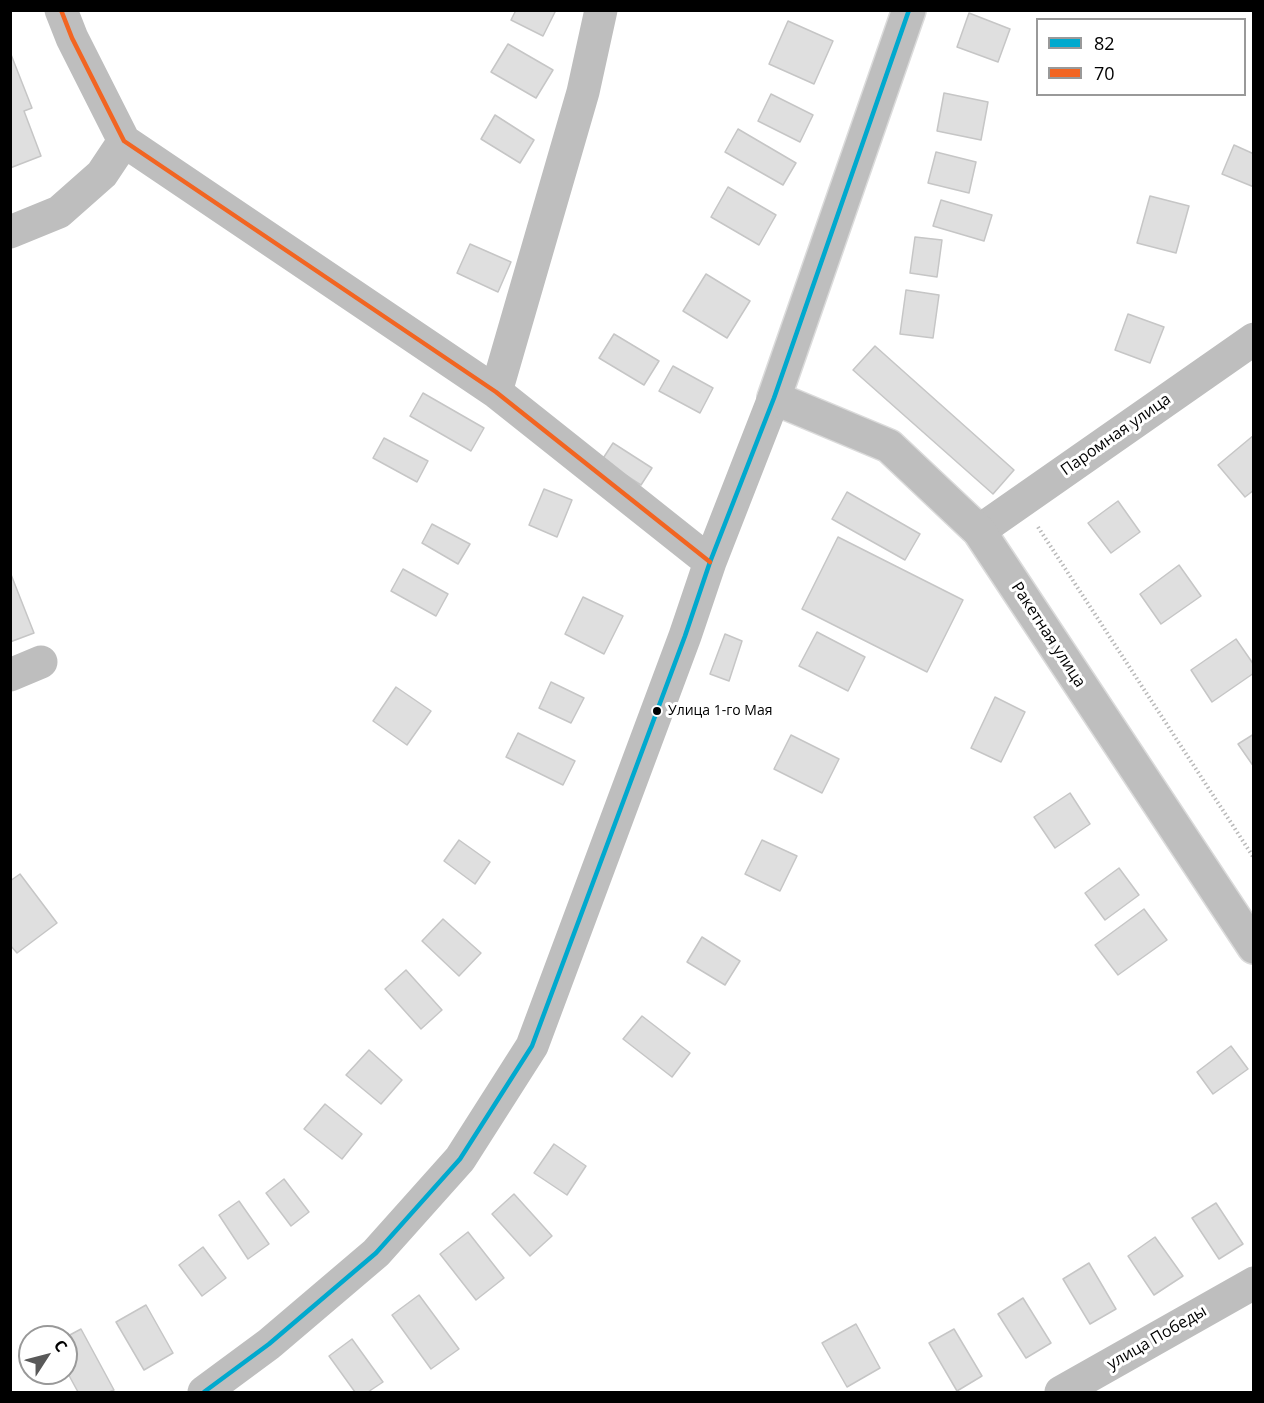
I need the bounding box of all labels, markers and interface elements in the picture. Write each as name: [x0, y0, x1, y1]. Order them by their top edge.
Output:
legend: [1036, 18, 1246, 96]
text: 82: [1094, 31, 1115, 55]
text: 70: [1094, 61, 1115, 85]
street label: Паромная улица: [1057, 390, 1175, 480]
street label: Ракетная улица: [1007, 579, 1089, 691]
place label: Улица 1-го Мая: [668, 703, 772, 719]
marker: Улица 1-го Мая: [651, 705, 663, 717]
street label: улица Победы: [1104, 1302, 1210, 1374]
north arrow: [18, 1325, 78, 1385]
text: С: [49, 1335, 73, 1356]

